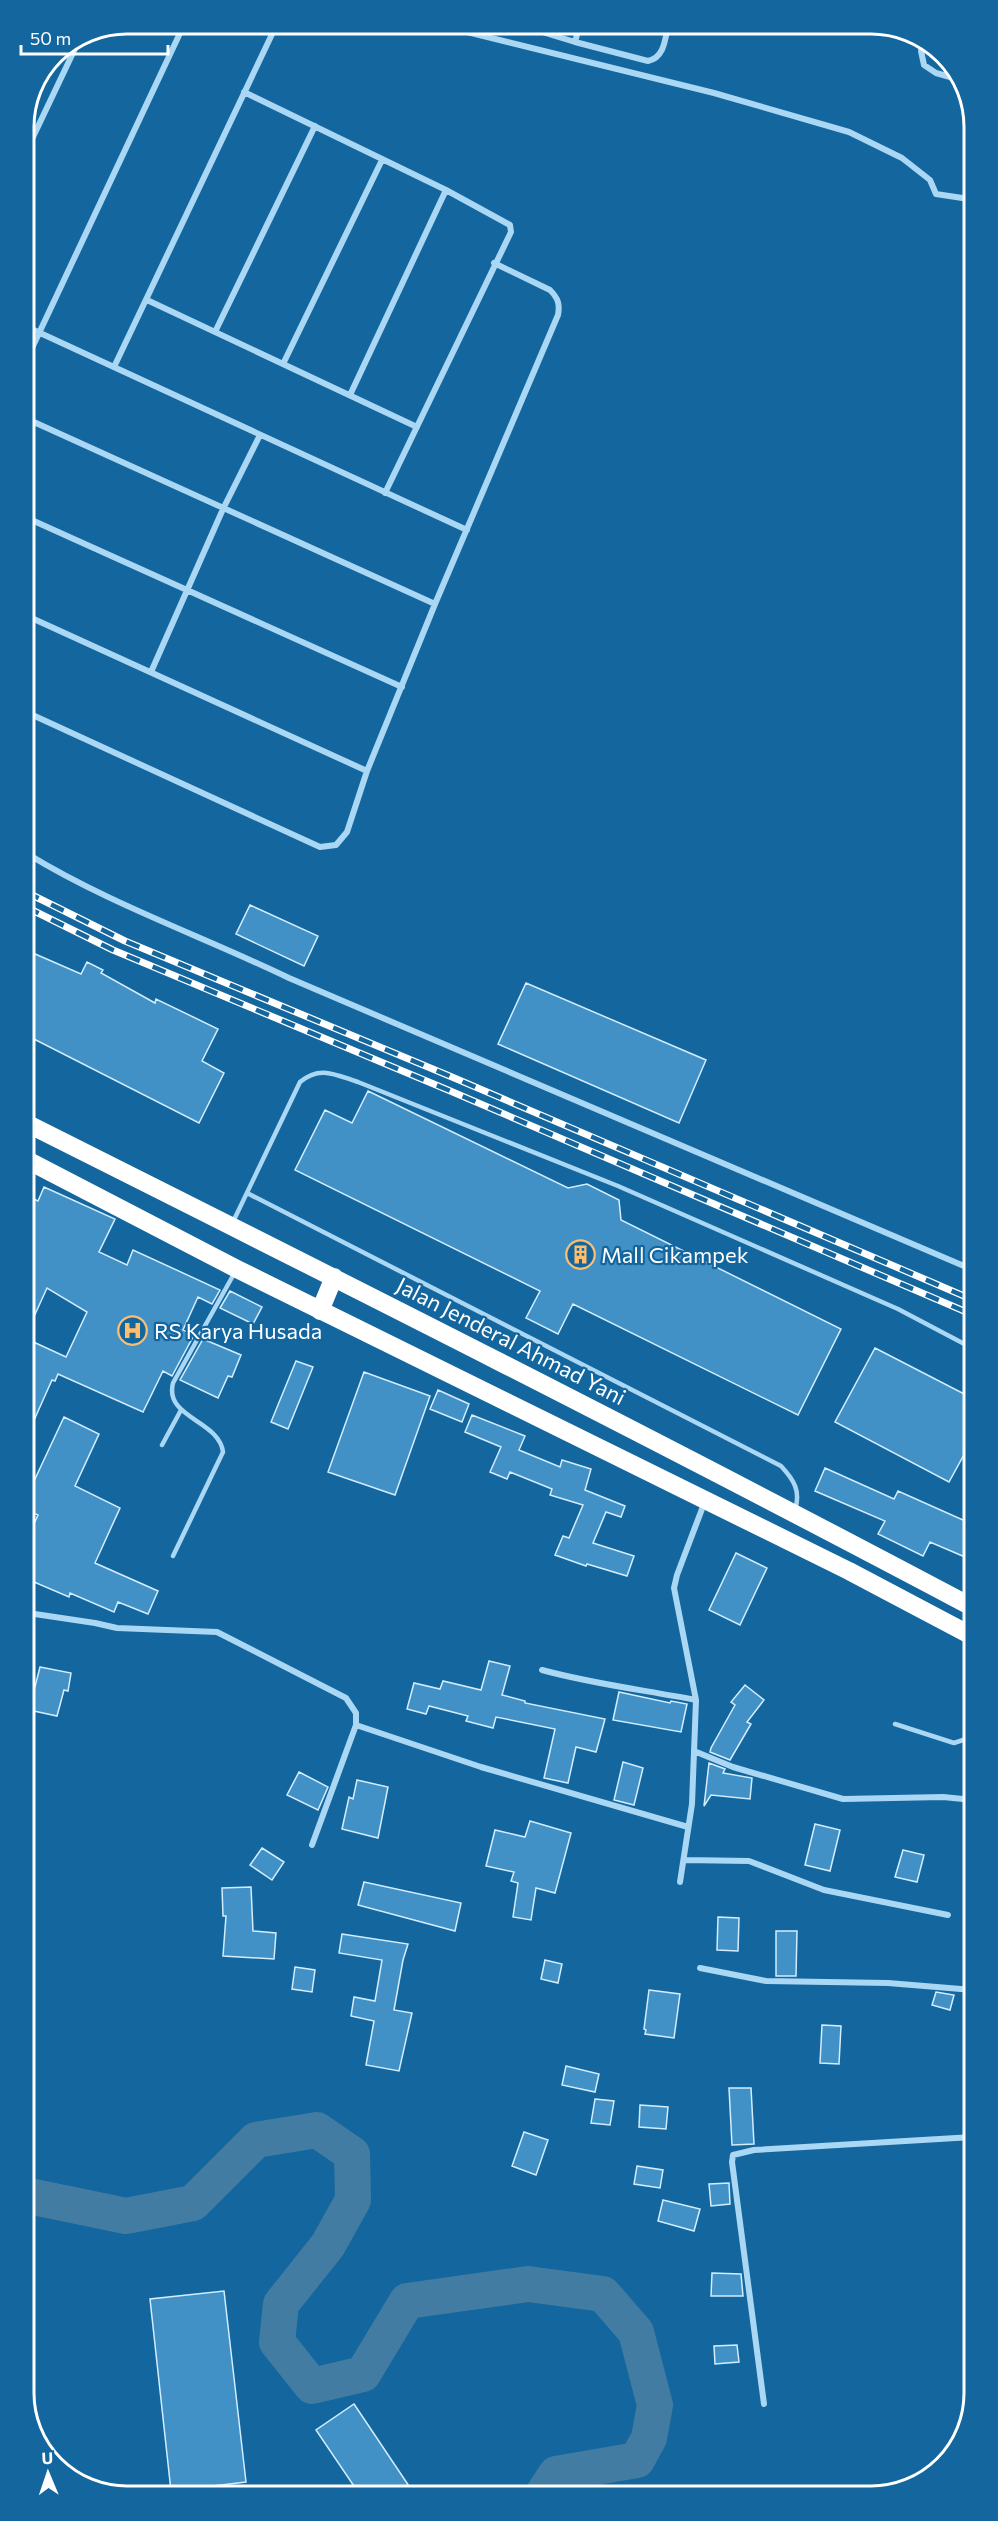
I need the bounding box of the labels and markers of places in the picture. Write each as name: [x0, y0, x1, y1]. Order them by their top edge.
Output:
building icon: Mall Cikampek: [564, 1239, 596, 1271]
place label: Mall Cikampek: [601, 1241, 749, 1268]
hospital icon: RS Karya Husada: [117, 1315, 149, 1347]
place label: RS Karya Husada: [154, 1317, 322, 1344]

